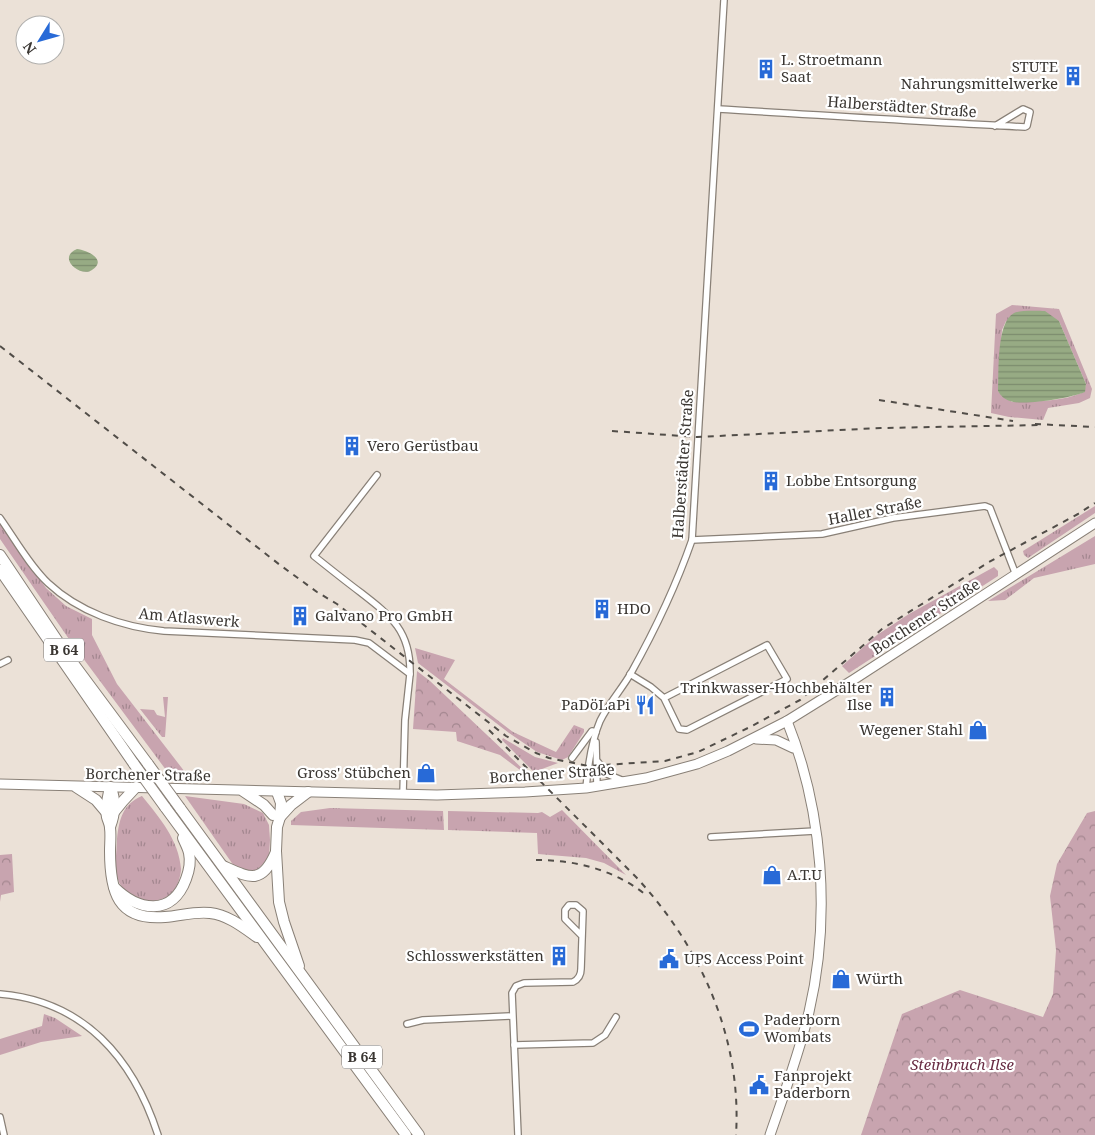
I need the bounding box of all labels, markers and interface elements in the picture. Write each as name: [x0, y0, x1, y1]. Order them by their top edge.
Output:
north arrow: [15, 15, 65, 65]
text: N: [18, 38, 40, 58]
place label: L. Stroetmann Saat: [781, 49, 883, 86]
place label: STUTE Nahrungsmittelwerke: [901, 56, 1058, 93]
building icon: L. Stroetmann Saat: [755, 58, 777, 80]
building icon: STUTE Nahrungsmittelwerke: [1062, 65, 1084, 87]
street label: Halberstädter Straße: [827, 91, 977, 121]
street label: Halberstädter Straße: [667, 389, 697, 539]
building icon: Vero Gerüstbau: [341, 435, 363, 457]
place label: Vero Gerüstbau: [367, 435, 479, 455]
building icon: Lobbe Entsorgung: [760, 470, 782, 492]
place label: Lobbe Entsorgung: [786, 470, 916, 490]
street label: Haller Straße: [826, 491, 923, 529]
street label: Borchener Straße: [867, 574, 984, 659]
building icon: HDO: [591, 598, 613, 620]
place label: HDO: [617, 598, 651, 618]
street label: Am Atlaswerk: [138, 603, 241, 631]
building icon: Galvano Pro GmbH: [289, 605, 311, 627]
place label: Galvano Pro GmbH: [315, 605, 453, 625]
road number: B 64: [44, 638, 84, 662]
place label: Trinkwasser-Hochbehälter Ilse: [680, 677, 872, 714]
building icon: Trinkwasser-Hochbehälter Ilse: [876, 686, 898, 708]
place label: PaDöLaPi: [561, 694, 630, 714]
restaurant icon: PaDöLaPi: [634, 694, 656, 716]
place label: Wegener Stahl: [859, 719, 963, 739]
shop icon: Wegener Stahl: [967, 719, 989, 741]
street label: Borchener Straße: [489, 759, 615, 787]
place label: Gross' Stübchen: [297, 762, 411, 782]
shop icon: Gross' Stübchen: [415, 762, 437, 784]
street label: Borchener Straße: [85, 763, 211, 785]
shop icon: A.T.U: [761, 864, 783, 886]
place label: A.T.U: [787, 864, 822, 884]
place label: Schlosswerkstätten: [407, 945, 544, 965]
building icon: Schlosswerkstätten: [548, 945, 570, 967]
public building icon: UPS Access Point: [658, 948, 680, 970]
place label: UPS Access Point: [684, 948, 804, 968]
shop icon: Würth: [830, 968, 852, 990]
place label: Würth: [856, 968, 904, 988]
place label: Paderborn Wombats: [764, 1009, 841, 1046]
sports icon: Paderborn Wombats: [738, 1018, 760, 1040]
road number: B 64: [342, 1046, 382, 1068]
park label: Steinbruch Ilse: [910, 1054, 1014, 1074]
place label: Fanprojekt Paderborn: [774, 1065, 852, 1102]
public building icon: Fanprojekt Paderborn: [748, 1074, 770, 1096]

